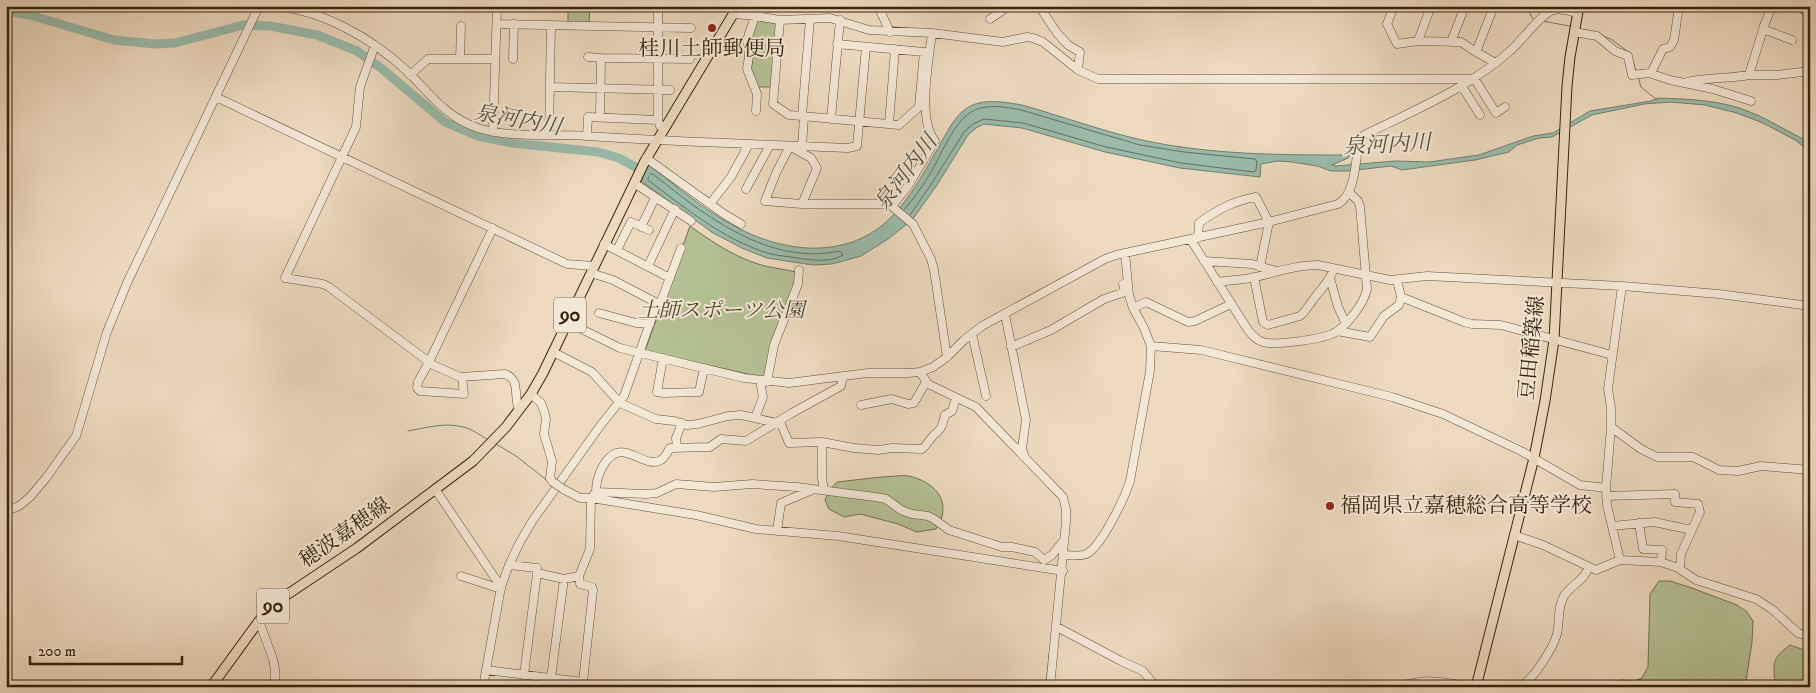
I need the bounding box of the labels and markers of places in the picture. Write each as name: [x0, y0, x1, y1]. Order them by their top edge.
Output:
marker: 桂川土師郵便局: [706, 22, 718, 34]
place label: 桂川土師郵便局: [639, 36, 786, 62]
place label: 福岡県立嘉穂総合高等学校: [1340, 493, 1592, 519]
marker: 福岡県立嘉穂総合高等学校: [1324, 500, 1336, 512]

